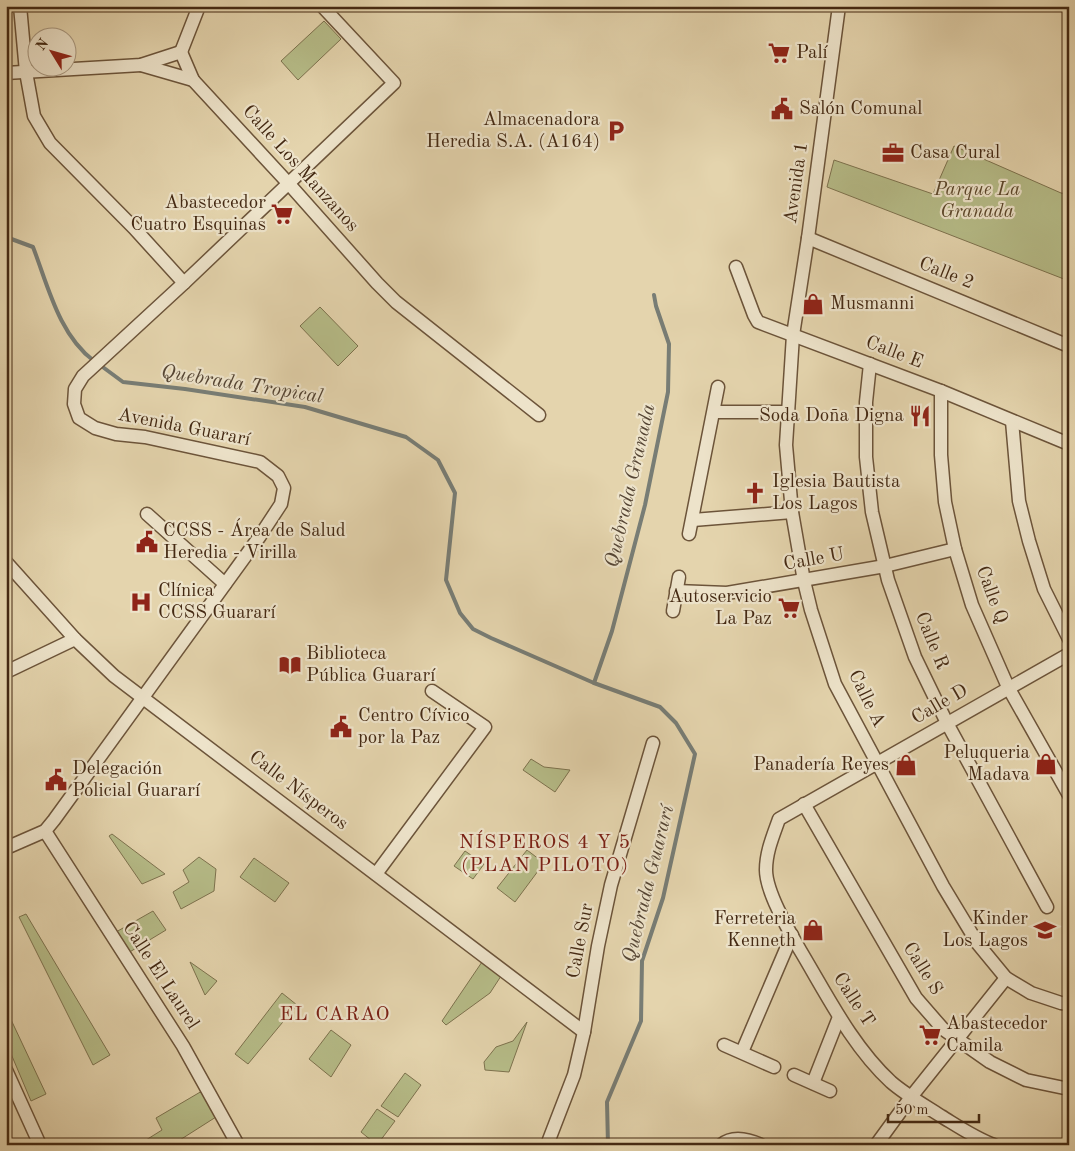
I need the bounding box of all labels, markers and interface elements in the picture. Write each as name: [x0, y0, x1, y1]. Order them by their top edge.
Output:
north arrow: [28, 28, 78, 78]
text: N: [34, 36, 51, 53]
supermarket icon: Palí: [766, 40, 792, 66]
place label: Palí: [796, 44, 829, 63]
public building icon: Salón Comunal: [769, 96, 795, 122]
place label: Salón Comunal: [799, 100, 922, 119]
street label: Calle Los Manzanos: [238, 102, 362, 236]
place label: Almacenadora Heredia S.A. (A164): [426, 111, 601, 152]
parking icon: Almacenadora Heredia S.A. (A164): [603, 118, 629, 144]
office icon: Casa Cural: [880, 140, 906, 166]
street label: Avenida 1: [782, 141, 812, 225]
place label: Casa Cural: [910, 144, 1000, 163]
park label: Parque La Granada: [933, 181, 1020, 222]
place label: Abastecedor Cuatro Esquinas: [130, 194, 266, 235]
supermarket icon: Abastecedor Cuatro Esquinas: [269, 201, 295, 227]
street label: Calle 2: [916, 254, 976, 294]
shop icon: Musmanni: [800, 291, 826, 317]
place label: Musmanni: [830, 295, 914, 314]
street label: Calle E: [863, 333, 925, 373]
water label: Quebrada Tropical: [160, 362, 325, 408]
water label: Quebrada Granada: [602, 402, 660, 570]
restaurant icon: Soda Doña Digna: [907, 403, 933, 429]
street label: Avenida Guararí: [116, 406, 253, 450]
place label: Soda Doña Digna: [759, 407, 905, 426]
place label: Iglesia Bautista Los Lagos: [772, 473, 901, 514]
church icon: Iglesia Bautista Los Lagos: [742, 480, 768, 506]
place label: CCSS - Área de Salud Heredia - Virilla: [163, 518, 346, 563]
public building icon: CCSS - Área de Salud Heredia - Virilla: [134, 529, 160, 555]
street label: Calle U: [782, 545, 846, 575]
street label: Calle Q: [972, 564, 1010, 626]
place label: Clínica CCSS Guararí: [158, 582, 277, 623]
place label: Autoservicio La Paz: [668, 588, 772, 629]
hospital icon: Clínica CCSS Guararí: [128, 589, 154, 615]
supermarket icon: Autoservicio La Paz: [776, 595, 802, 621]
street label: Calle R: [911, 610, 951, 672]
place label: Biblioteca Pública Guararí: [306, 645, 436, 686]
library icon: Biblioteca Pública Guararí: [277, 652, 303, 678]
street label: Calle A: [844, 667, 888, 731]
street label: Calle D: [909, 681, 971, 729]
place label: Centro Cívico por la Paz: [358, 707, 470, 748]
public building icon: Centro Cívico por la Paz: [328, 714, 354, 740]
place label: Peluqueria Madava: [943, 744, 1031, 785]
street label: Calle Nísperos: [245, 748, 351, 834]
shop icon: Peluqueria Madava: [1033, 751, 1059, 777]
shop icon: Panadería Reyes: [893, 752, 919, 778]
place label: Panadería Reyes: [753, 756, 889, 775]
place label: Delegación Policial Guararí: [72, 760, 201, 801]
public building icon: Delegación Policial Guararí: [43, 767, 69, 793]
water label: Quebrada Guararí: [620, 802, 679, 965]
district label: NÍSPEROS 4 Y 5 (PLAN PILOTO): [459, 830, 631, 876]
street label: Calle Sur: [564, 902, 598, 980]
place label: Ferreteria Kenneth: [714, 910, 797, 951]
place label: Kinder Los Lagos: [942, 910, 1028, 951]
shop icon: Ferreteria Kenneth: [800, 917, 826, 943]
school or university icon: Kinder Los Lagos: [1032, 917, 1058, 943]
street label: Calle El Laurel: [118, 919, 202, 1033]
street label: Calle S: [899, 939, 945, 999]
street label: Calle T: [829, 970, 877, 1030]
district label: EL CARAO: [279, 1005, 391, 1025]
place label: Abastecedor Camila: [946, 1015, 1048, 1056]
supermarket icon: Abastecedor Camila: [917, 1022, 943, 1048]
scale bar: [888, 1091, 979, 1123]
text: 50 m: [895, 1103, 929, 1118]

